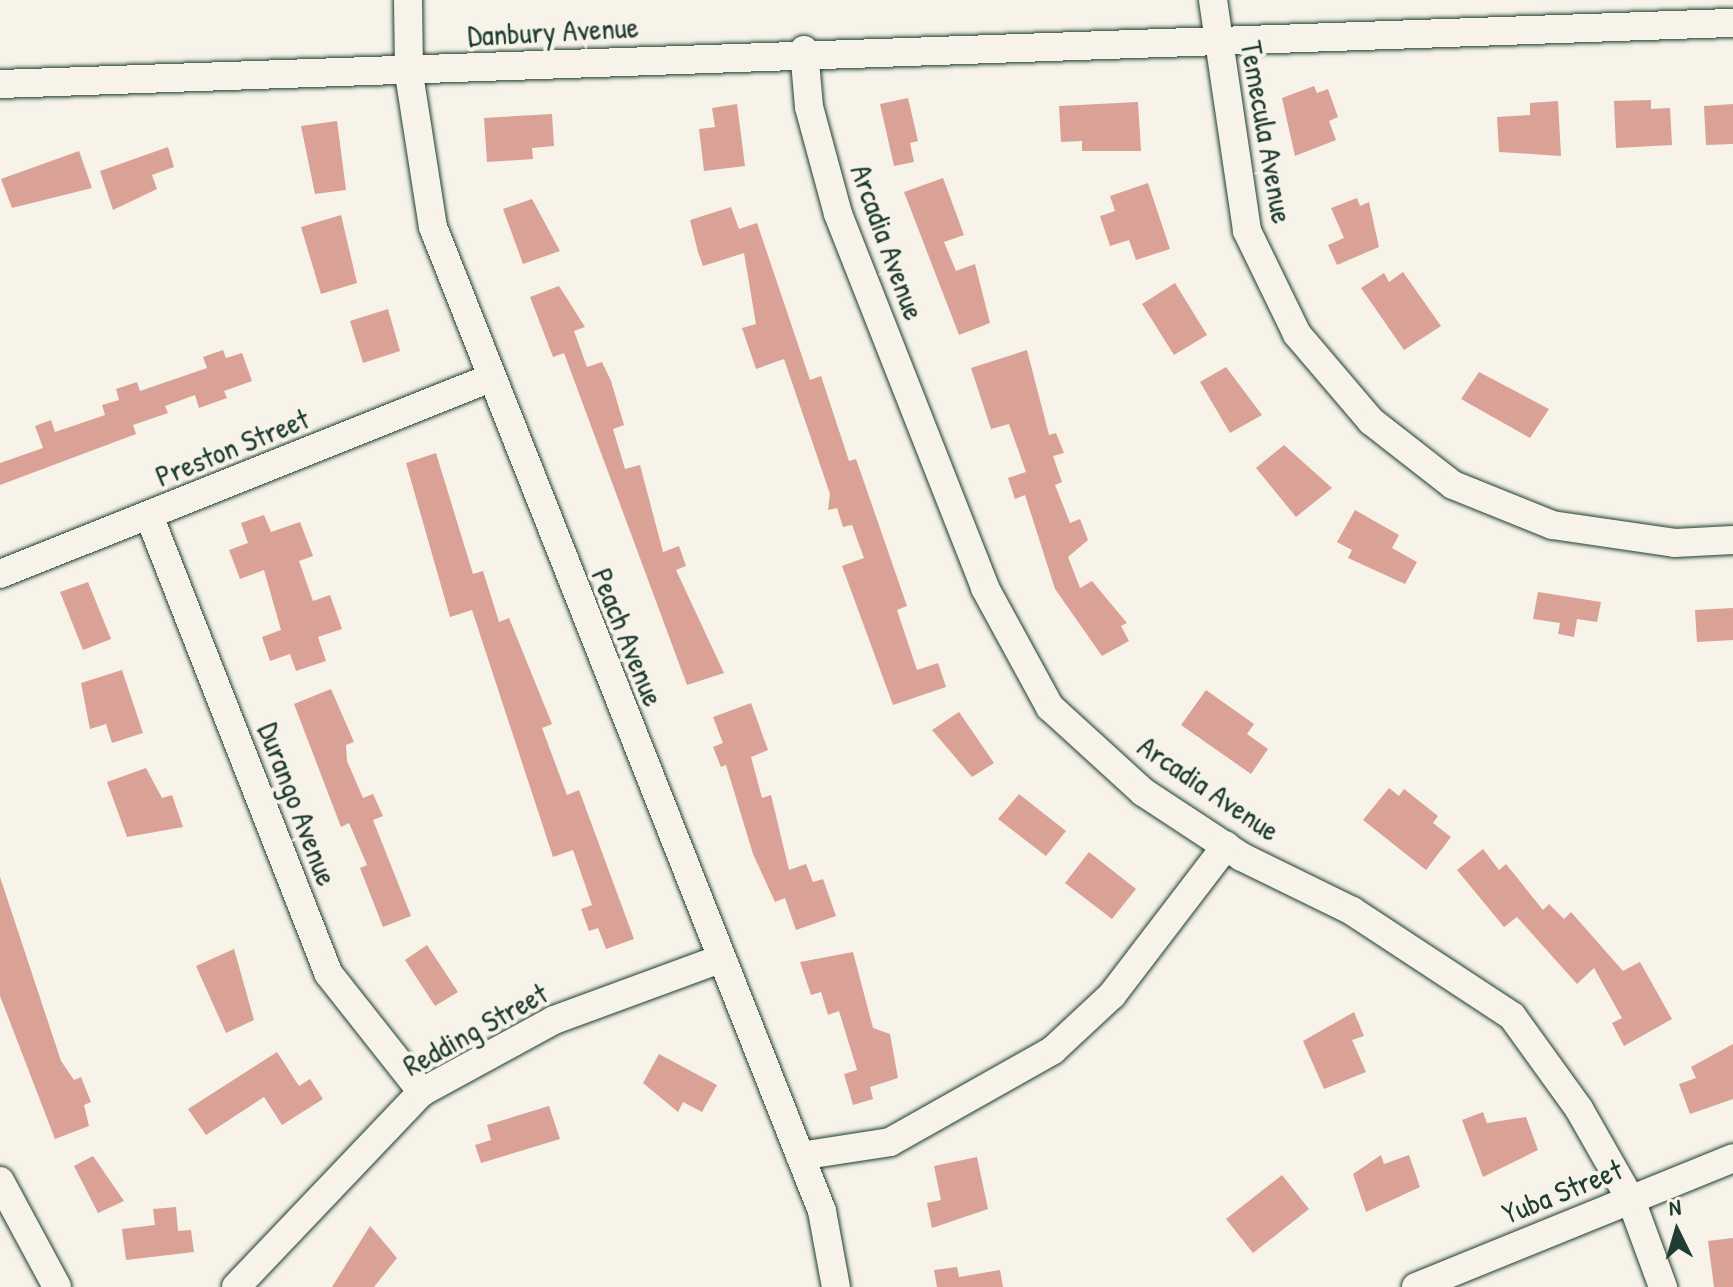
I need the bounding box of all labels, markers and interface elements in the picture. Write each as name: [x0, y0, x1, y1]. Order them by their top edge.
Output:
street label: Danbury Avenue: [467, 9, 639, 53]
street label: Temecula Avenue: [1233, 38, 1301, 226]
street label: Arcadia Avenue: [843, 159, 933, 325]
street label: Preston Street: [150, 400, 314, 494]
street label: Peach Avenue: [584, 563, 672, 711]
street label: Durango Avenue: [250, 717, 346, 891]
street label: Arcadia Avenue: [1131, 728, 1287, 848]
street label: Redding Street: [397, 975, 553, 1083]
street label: Yuba Street: [1497, 1151, 1627, 1231]
north arrow: [1637, 1191, 1717, 1271]
text: N: [1668, 1192, 1682, 1223]

